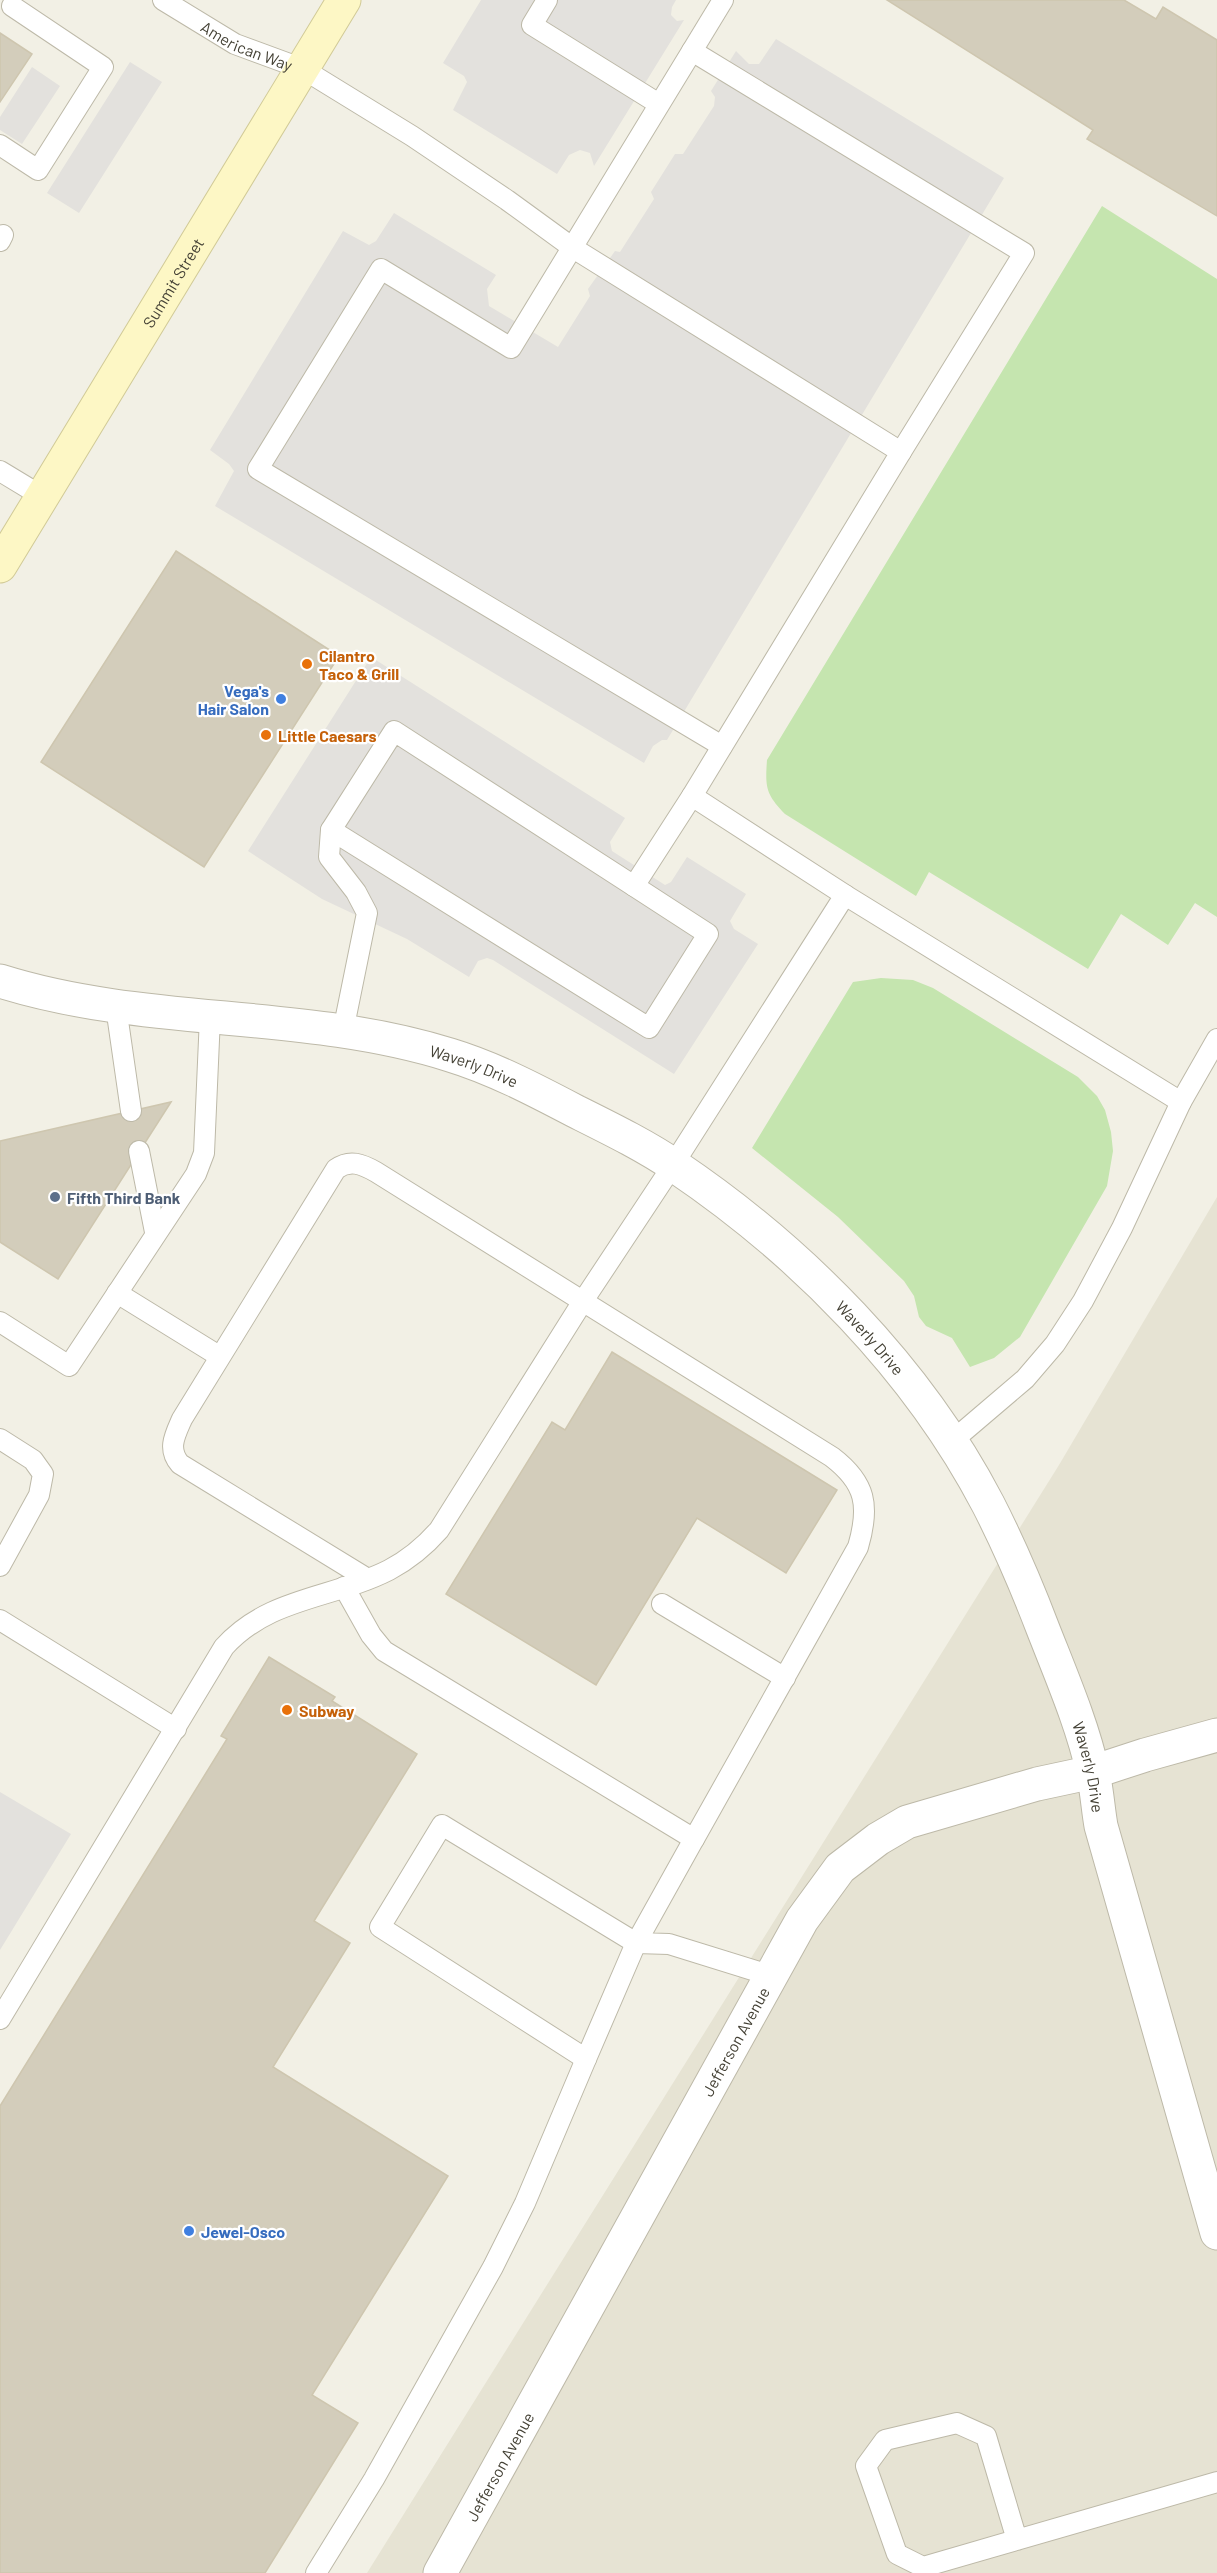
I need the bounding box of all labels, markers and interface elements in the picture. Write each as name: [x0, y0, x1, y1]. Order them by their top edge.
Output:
street label: American Way: [198, 16, 296, 74]
street label: Summit Street: [138, 234, 207, 330]
place label: Cilantro Taco & Grill: [319, 646, 399, 683]
marker: Cilantro Taco & Grill: [300, 657, 314, 671]
place label: Vega's Hair Salon: [198, 681, 269, 718]
marker: Vega's Hair Salon: [274, 692, 288, 706]
place label: Little Caesars: [278, 726, 377, 745]
marker: Little Caesars: [259, 728, 273, 742]
street label: Waverly Drive: [428, 1040, 521, 1090]
place label: Fifth Third Bank: [67, 1188, 181, 1207]
marker: Fifth Third Bank: [48, 1190, 62, 1204]
street label: Waverly Drive: [833, 1296, 909, 1378]
place label: Subway: [299, 1701, 354, 1720]
marker: Subway: [280, 1703, 294, 1717]
street label: Waverly Drive: [1070, 1719, 1108, 1814]
street label: Jefferson Avenue: [697, 1983, 773, 2099]
place label: Jewel-Osco: [201, 2222, 285, 2241]
marker: Jewel-Osco: [182, 2224, 196, 2238]
street label: Jefferson Avenue: [461, 2408, 537, 2524]

